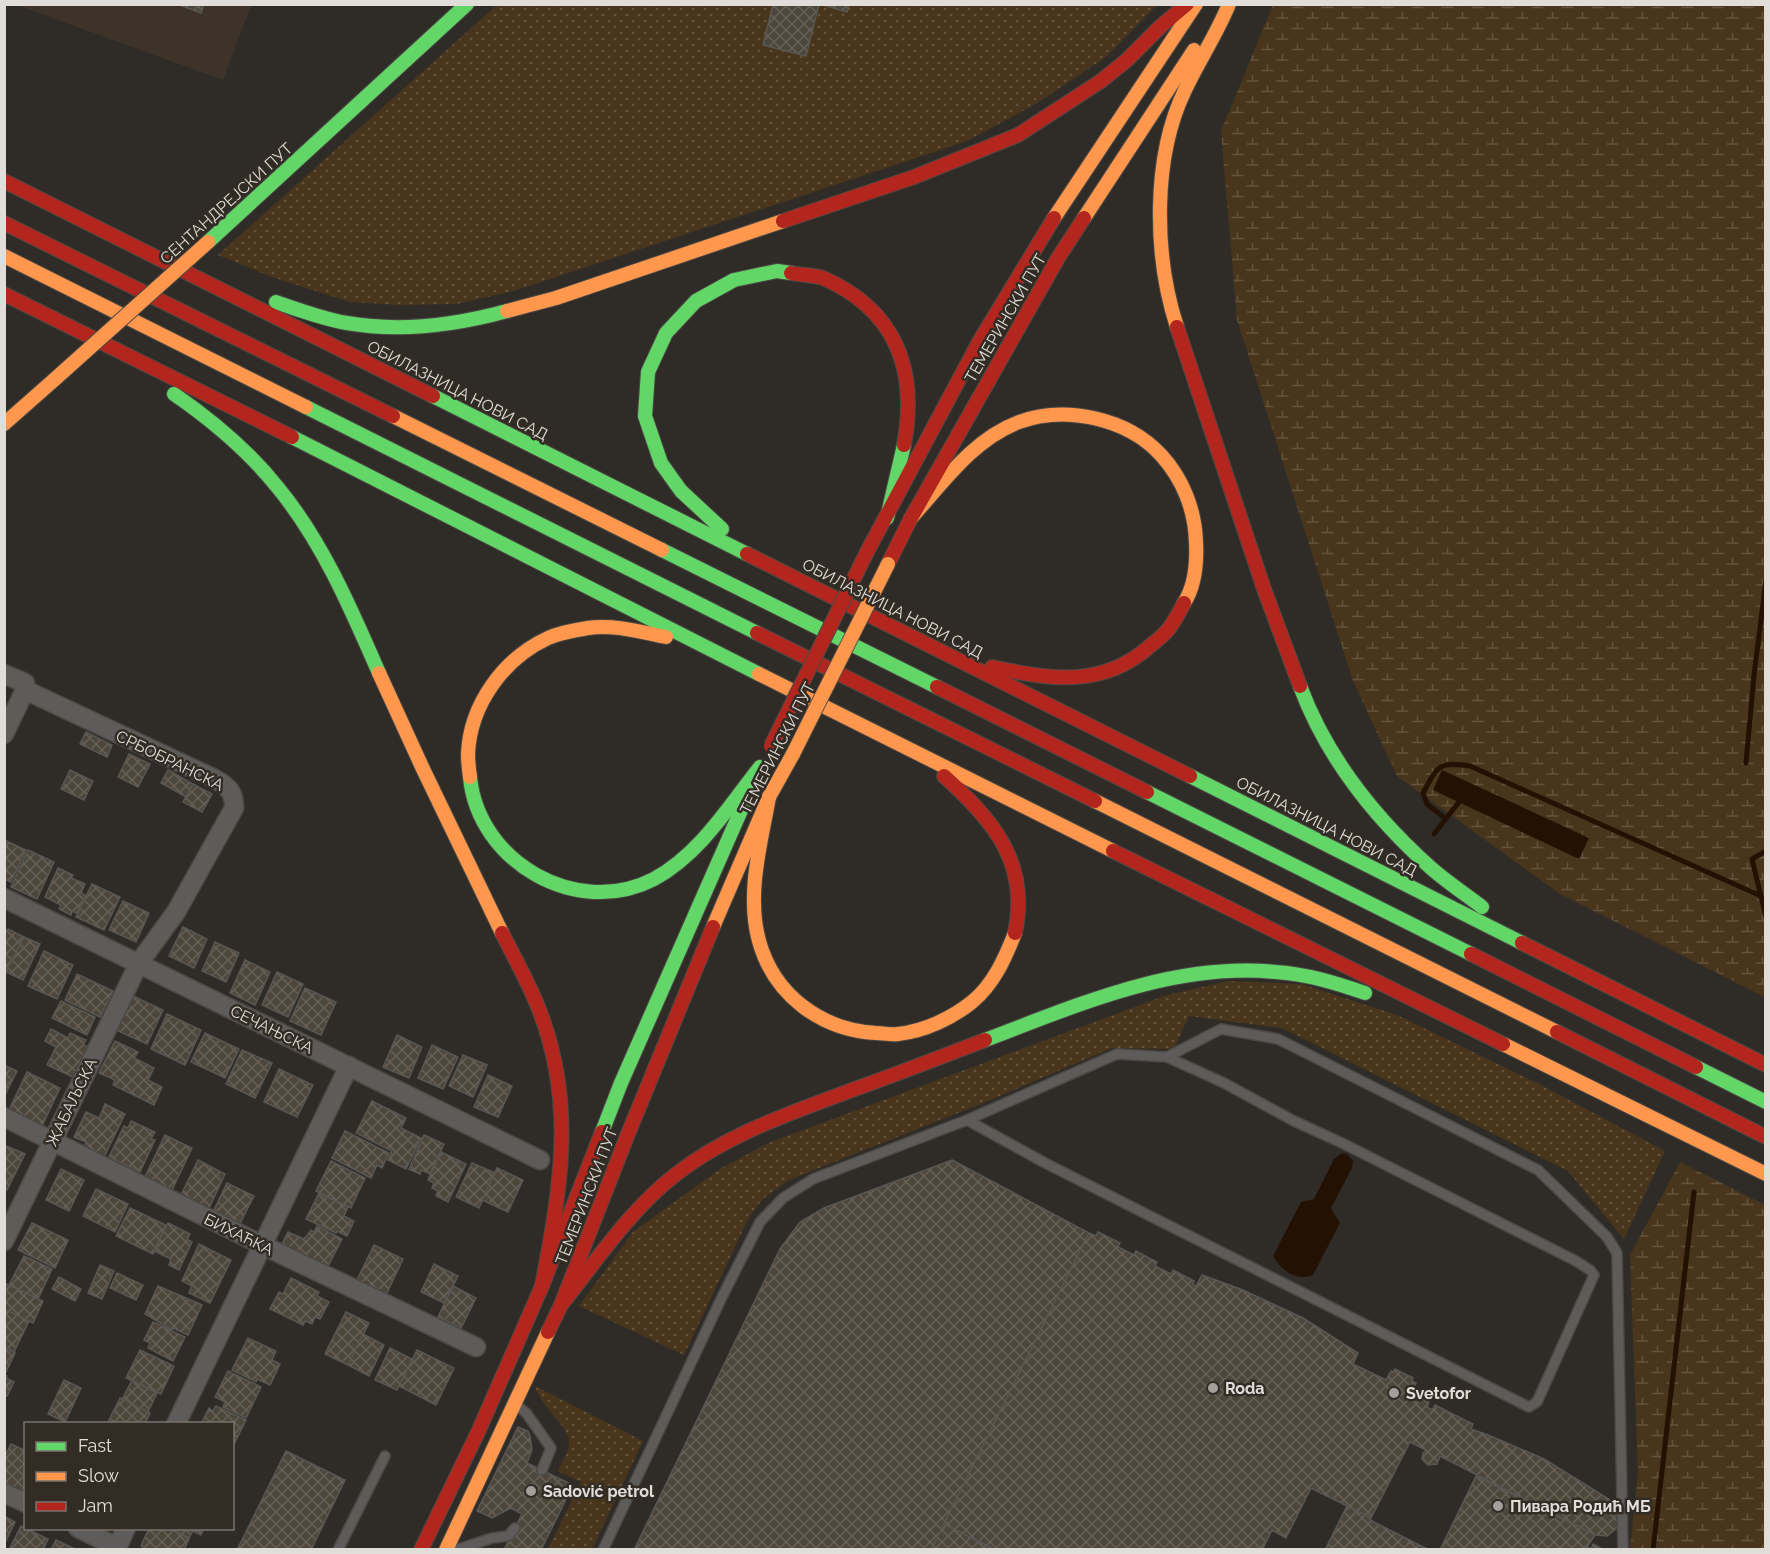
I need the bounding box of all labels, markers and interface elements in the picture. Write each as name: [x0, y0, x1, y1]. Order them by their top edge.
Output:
street label: СЕНТАНДРЕЈСКИ ПУТ: [156, 139, 297, 268]
street label: ТЕМЕРИНСКИ ПУТ: [961, 250, 1050, 386]
street label: ОБИЛАЗНИЦА НОВИ САД: [364, 337, 551, 444]
street label: ОБИЛАЗНИЦА НОВИ САД: [799, 555, 986, 662]
street label: ТЕМЕРИНСКИ ПУТ: [736, 679, 819, 817]
street label: СРБОБРАНСКА: [113, 726, 227, 795]
street label: ОБИЛАЗНИЦА НОВИ САД: [1233, 773, 1420, 880]
street label: СЕЧАЊСКА: [227, 1001, 317, 1058]
street label: ЖАБАЉСКА: [42, 1055, 101, 1149]
street label: ТЕМЕРИНСКИ ПУТ: [552, 1125, 622, 1268]
street label: БИХАЋКА: [201, 1209, 277, 1259]
place label: Roda: [1225, 1379, 1265, 1398]
marker: Roda: [1206, 1381, 1220, 1395]
place label: Svetofor: [1406, 1384, 1471, 1403]
marker: Svetofor: [1387, 1386, 1401, 1400]
legend: [24, 1422, 234, 1530]
text: Fast: [78, 1435, 112, 1456]
text: Slow: [78, 1465, 119, 1486]
place label: Sadović petrol: [543, 1482, 655, 1501]
marker: Sadović petrol: [524, 1484, 538, 1498]
text: Jam: [78, 1495, 113, 1516]
place label: Пивара Родић МБ: [1510, 1497, 1651, 1516]
marker: Пивара Родић МБ: [1491, 1499, 1505, 1513]

